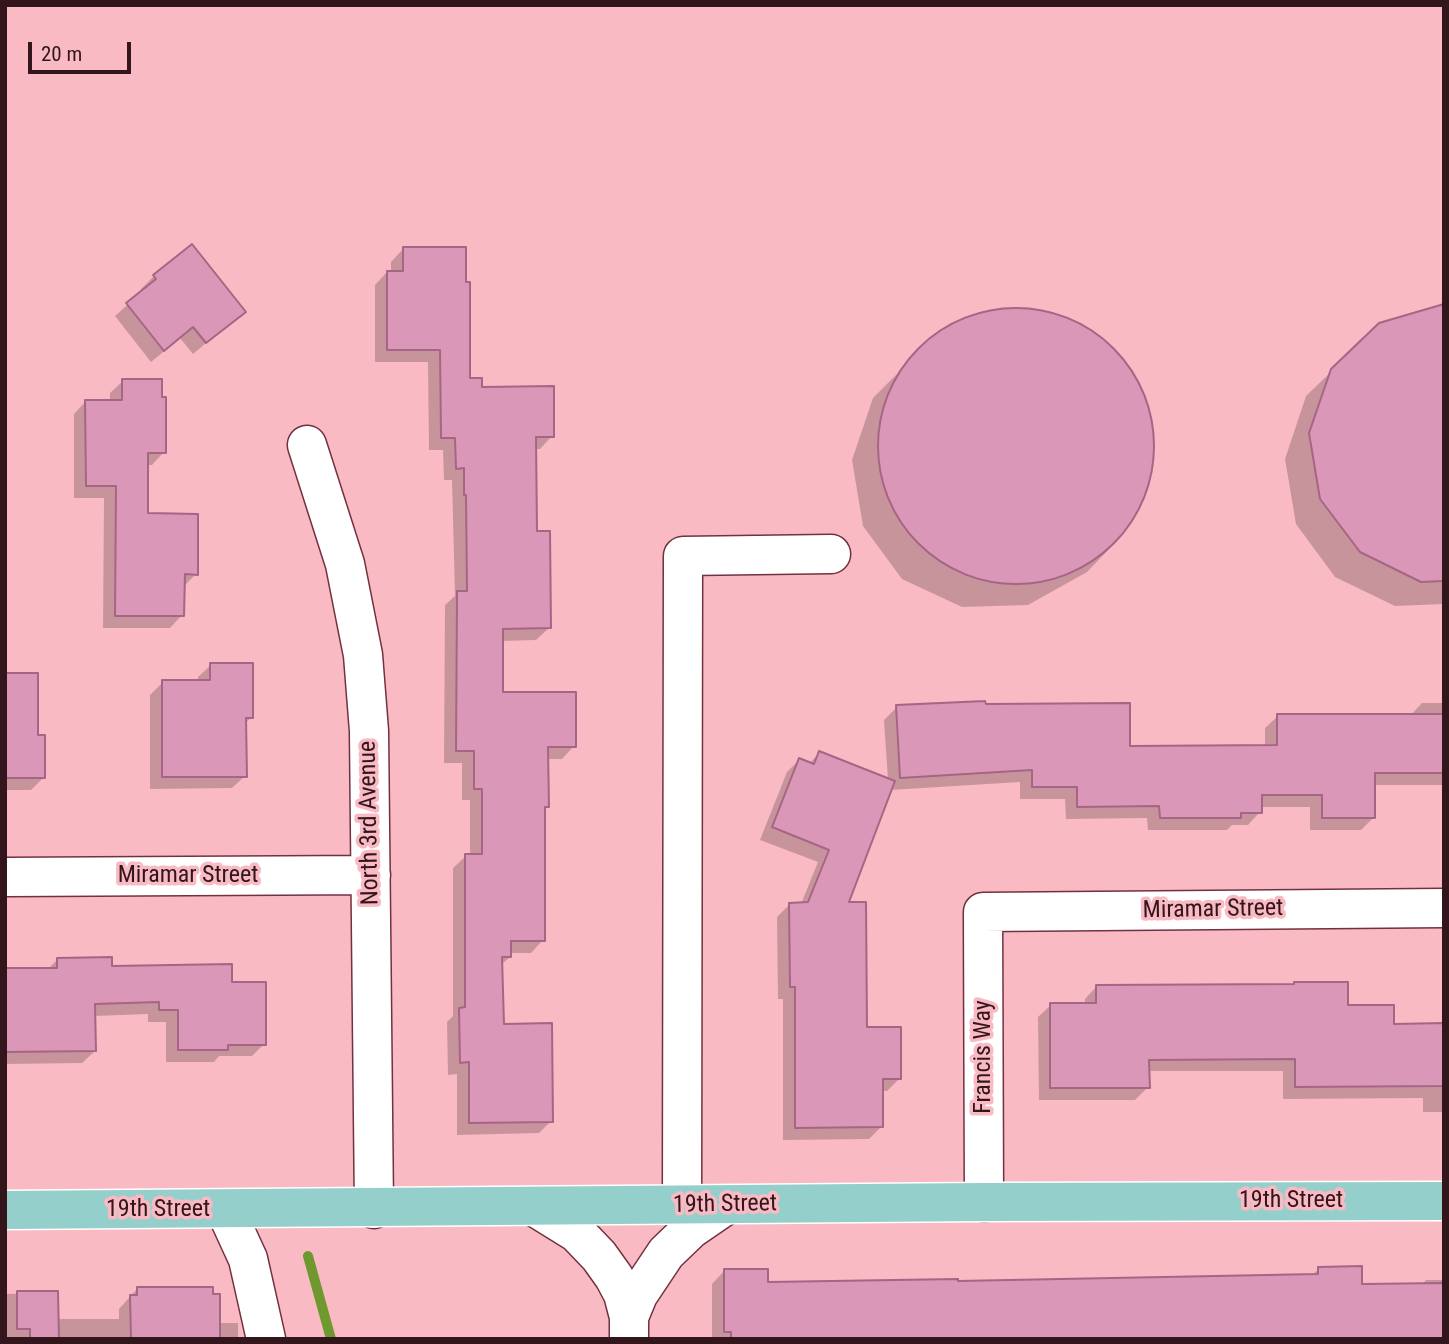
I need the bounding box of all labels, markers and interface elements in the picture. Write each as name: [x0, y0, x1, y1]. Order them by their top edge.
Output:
scale bar: [32, 28, 135, 72]
text: 20 m: [41, 42, 82, 66]
street label: North 3rd Avenue: [354, 741, 386, 905]
street label: Miramar Street: [118, 862, 258, 890]
street label: Miramar Street: [1142, 894, 1284, 926]
street label: Francis Way: [970, 1000, 998, 1114]
street label: 19th Street: [1239, 1187, 1343, 1215]
street label: 19th Street: [673, 1190, 777, 1220]
street label: 19th Street: [106, 1196, 210, 1224]

